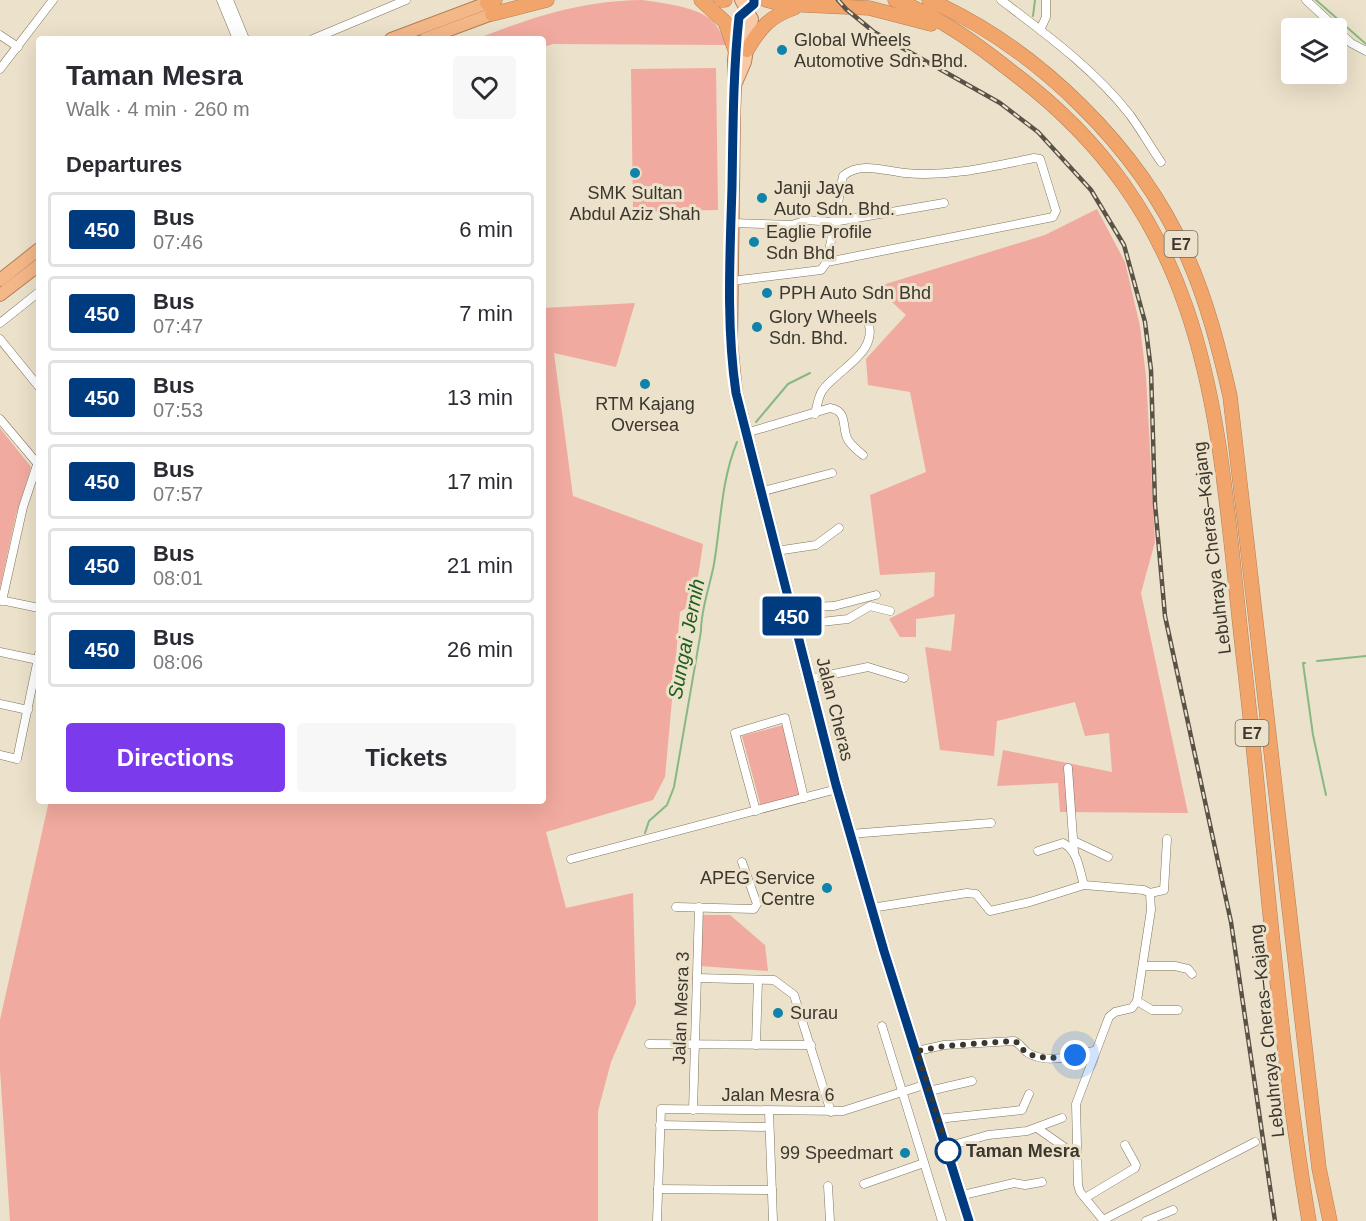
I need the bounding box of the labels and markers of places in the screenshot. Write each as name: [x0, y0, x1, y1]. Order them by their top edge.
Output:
place label: Global Wheels Automotive Sdn. Bhd.: [794, 30, 968, 71]
marker: Global Wheels Automotive Sdn. Bhd.: [775, 43, 789, 57]
marker: SMK Sultan Abdul Aziz Shah: [628, 166, 642, 180]
place label: Janji Jaya Auto Sdn. Bhd.: [774, 178, 895, 219]
place label: SMK Sultan Abdul Aziz Shah: [569, 183, 701, 224]
marker: Janji Jaya Auto Sdn. Bhd.: [755, 191, 769, 205]
place label: Eaglie Profile Sdn Bhd: [766, 222, 872, 263]
marker: Eaglie Profile Sdn Bhd: [747, 235, 761, 249]
place label: PPH Auto Sdn Bhd: [779, 283, 931, 303]
marker: PPH Auto Sdn Bhd: [760, 286, 774, 300]
place label: Glory Wheels Sdn. Bhd.: [769, 307, 877, 348]
marker: Glory Wheels Sdn. Bhd.: [750, 320, 764, 334]
marker: RTM Kajang Oversea: [638, 377, 652, 391]
place label: RTM Kajang Oversea: [595, 394, 695, 435]
place label: APEG Service Centre: [700, 868, 815, 909]
marker: APEG Service Centre: [820, 881, 834, 895]
place label: Surau: [790, 1003, 838, 1023]
marker: Surau: [771, 1006, 785, 1020]
marker: Taman Mesra: [935, 1138, 961, 1164]
place label: Taman Mesra: [966, 1141, 1081, 1161]
place label: 99 Speedmart: [780, 1143, 893, 1163]
marker: 99 Speedmart: [898, 1146, 912, 1160]

